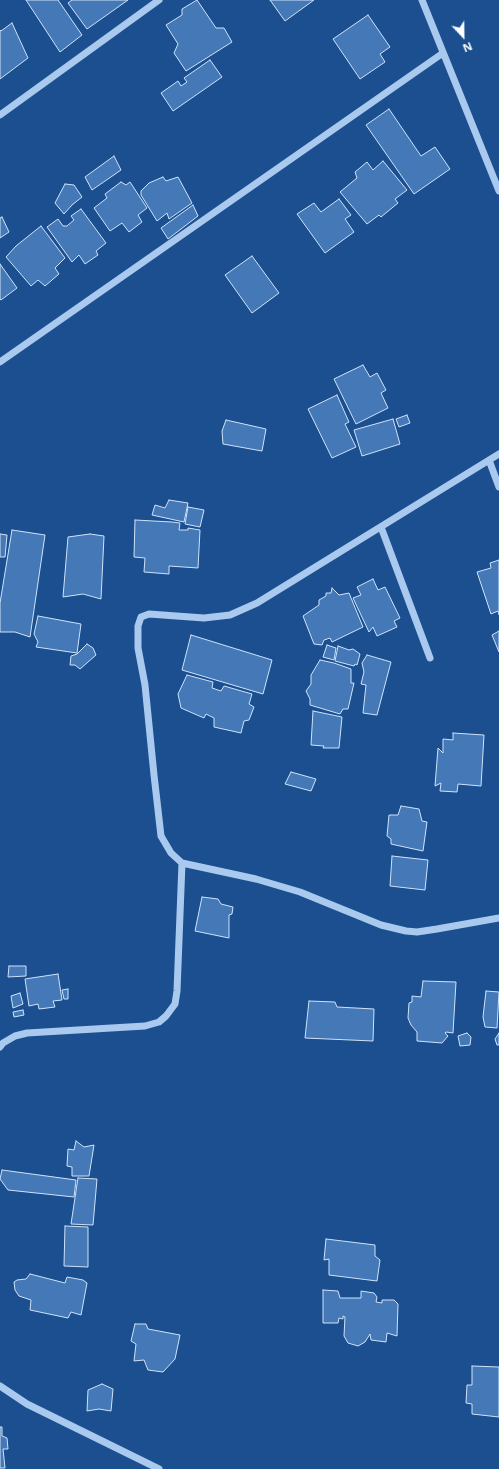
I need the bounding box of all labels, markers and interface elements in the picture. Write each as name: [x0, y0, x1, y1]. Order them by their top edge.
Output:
north arrow: [443, 16, 483, 56]
text: N: [461, 39, 475, 56]

